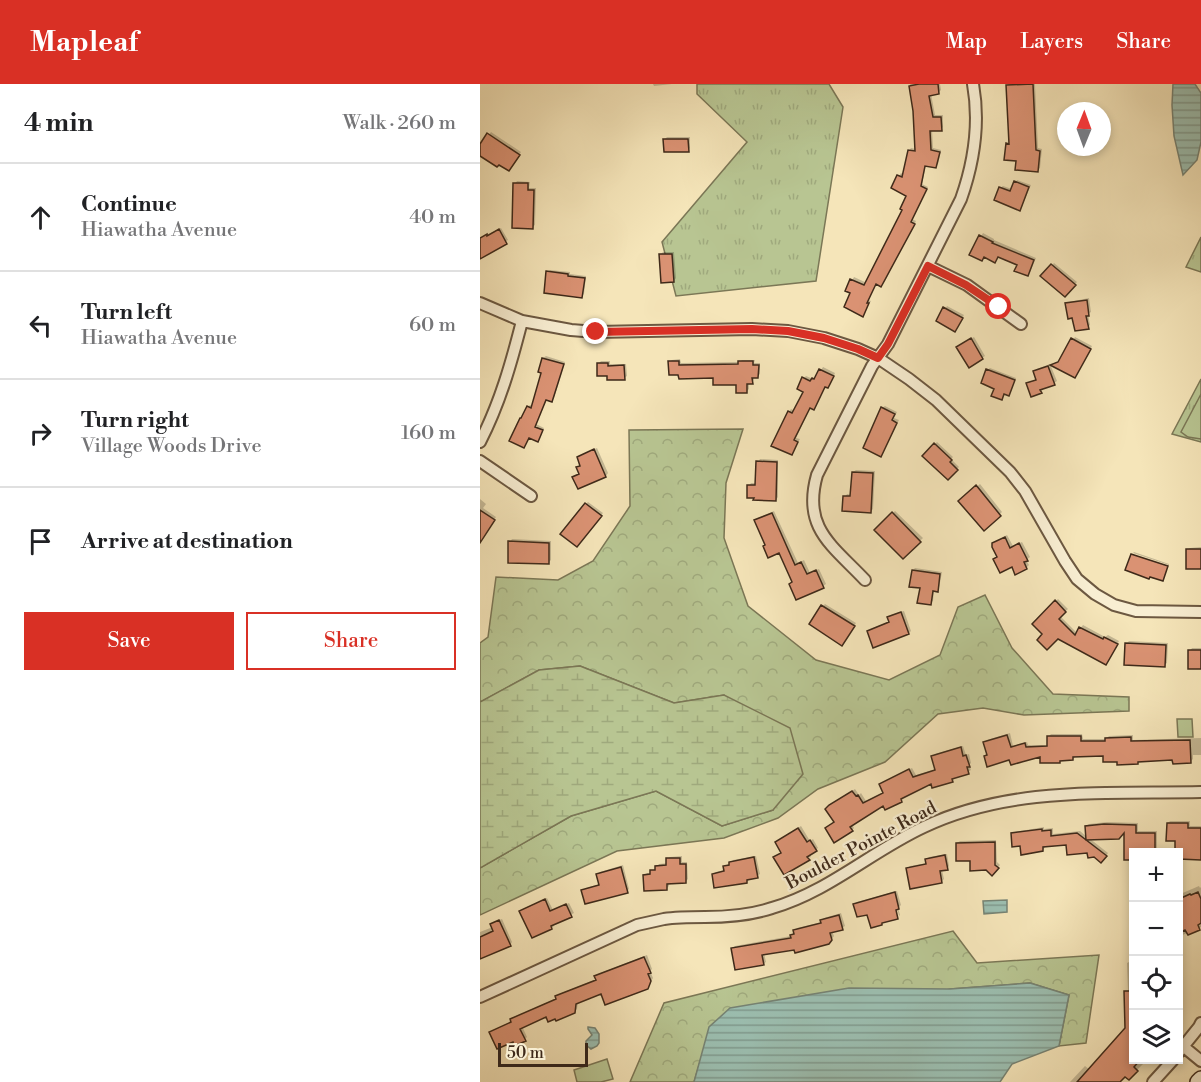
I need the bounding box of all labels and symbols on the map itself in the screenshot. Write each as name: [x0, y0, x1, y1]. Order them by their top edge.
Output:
north arrow: [1057, 102, 1111, 156]
route start: [985, 293, 1011, 319]
route end: [582, 318, 608, 344]
street label: Boulder Pointe Road: [781, 796, 941, 895]
scale bar: [498, 1040, 588, 1068]

